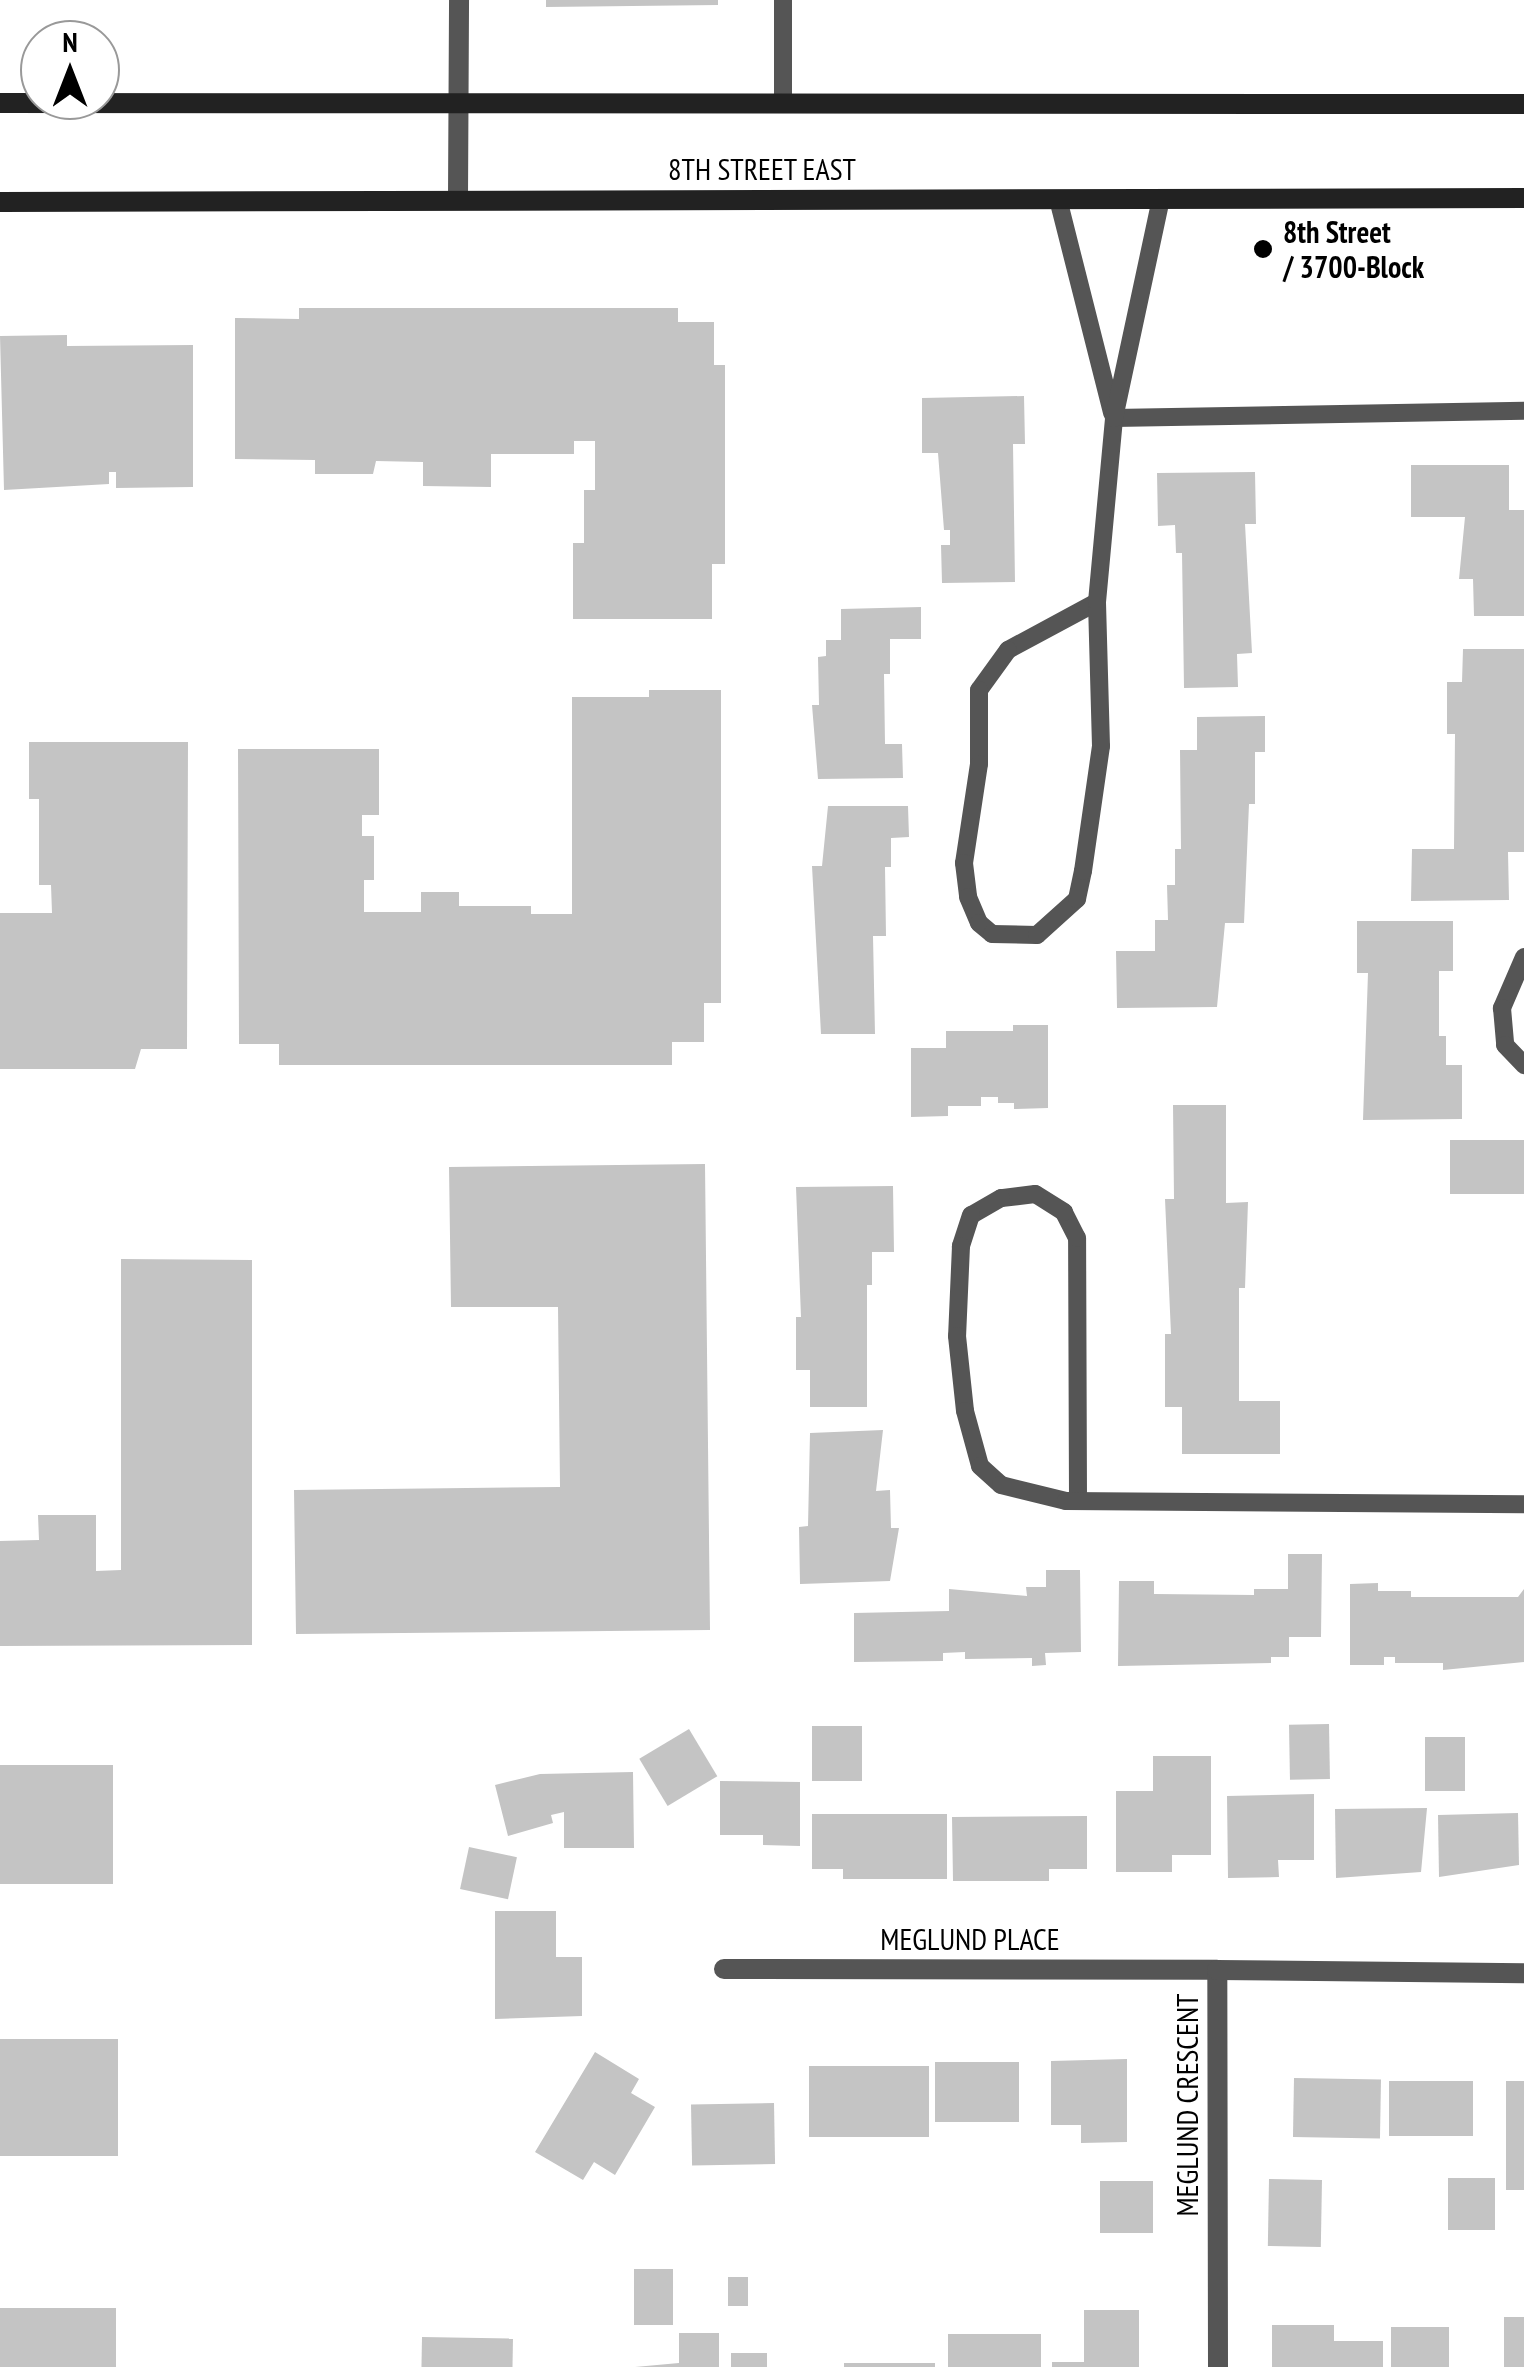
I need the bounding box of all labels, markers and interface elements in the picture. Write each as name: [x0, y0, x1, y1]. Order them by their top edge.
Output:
north arrow: [20, 20, 120, 120]
text: N: [62, 23, 78, 60]
street label: 8TH STREET EAST: [668, 151, 856, 187]
place label: 8th Street / 3700-Block: [1283, 214, 1424, 284]
marker: 8th Street / 3700-Block: [1252, 238, 1274, 260]
street label: MEGLUND PLACE: [880, 1921, 1060, 1957]
street label: MEGLUND CRESCENT: [1169, 1993, 1205, 2217]

